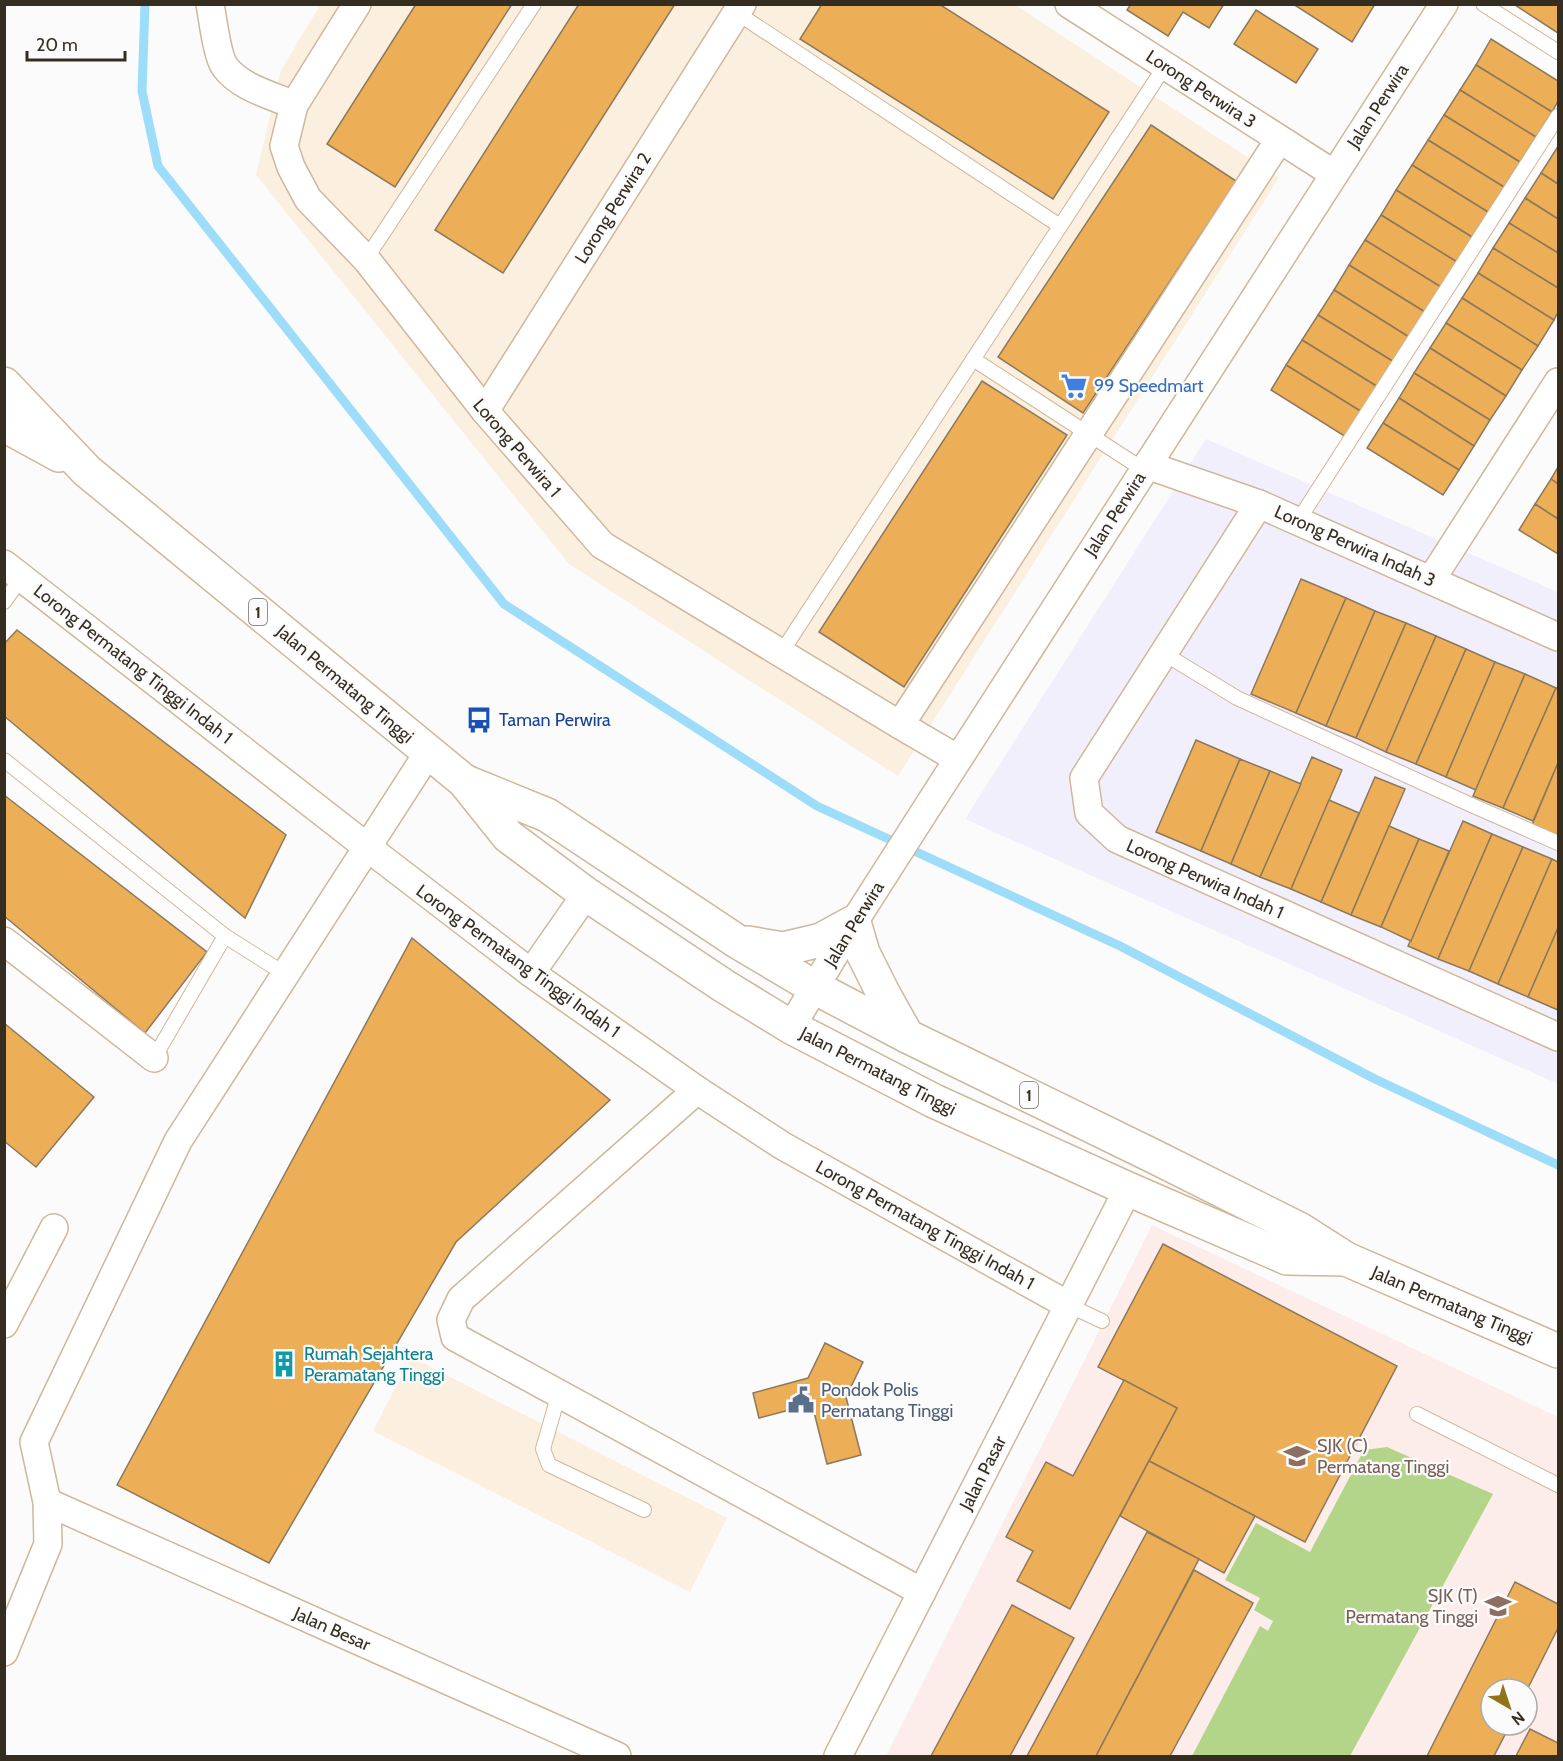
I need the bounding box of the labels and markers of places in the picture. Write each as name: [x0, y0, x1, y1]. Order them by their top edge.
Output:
supermarket icon: 99 Speedmart: [1059, 371, 1089, 401]
place label: 99 Speedmart: [1094, 375, 1204, 397]
bus stop icon: Taman Perwira: [464, 705, 494, 735]
place label: Taman Perwira: [499, 709, 611, 731]
place label: Rumah Sejahtera Peramatang Tinggi: [304, 1343, 445, 1386]
building icon: Rumah Sejahtera Peramatang Tinggi: [269, 1349, 299, 1379]
place label: Pondok Polis Permatang Tinggi: [821, 1379, 953, 1422]
public building icon: Pondok Polis Permatang Tinggi: [786, 1385, 816, 1415]
place label: SJK (C) Permatang Tinggi: [1317, 1435, 1449, 1478]
school or university icon: SJK (C) Permatang Tinggi: [1282, 1441, 1312, 1471]
place label: SJK (T) Permatang Tinggi: [1346, 1585, 1478, 1628]
school or university icon: SJK (T) Permatang Tinggi: [1483, 1591, 1513, 1621]

